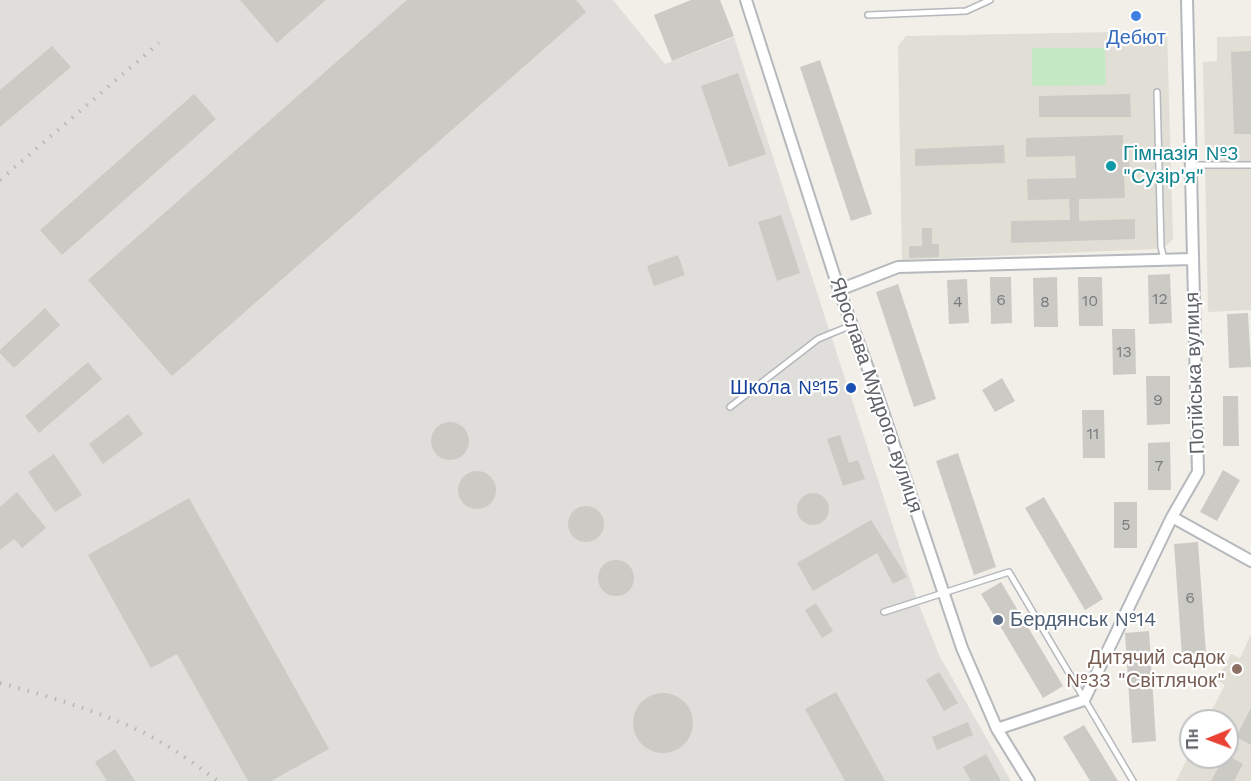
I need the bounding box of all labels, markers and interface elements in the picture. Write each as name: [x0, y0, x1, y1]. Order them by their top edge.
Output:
marker: Дебют: [1129, 9, 1143, 23]
place label: Дебют: [1106, 26, 1166, 50]
place label: Гімназія №3 "Сузір'я": [1123, 142, 1239, 189]
marker: Гімназія №3 "Сузір'я": [1104, 159, 1118, 173]
street label: Ярослава Мудрого вулиця: [824, 274, 928, 516]
house number: 12: [1152, 289, 1168, 309]
house number: 6: [996, 290, 1006, 310]
house number: 10: [1082, 291, 1098, 311]
house number: 4: [953, 292, 963, 312]
house number: 8: [1040, 292, 1050, 312]
street label: Потійська вулиця: [1180, 292, 1210, 454]
house number: 13: [1116, 342, 1132, 362]
place label: Школа №15: [730, 376, 839, 400]
marker: Школа №15: [844, 381, 858, 395]
house number: 9: [1153, 390, 1163, 410]
house number: 11: [1087, 424, 1099, 444]
house number: 7: [1155, 456, 1163, 476]
house number: 5: [1121, 515, 1131, 535]
house number: 6: [1185, 588, 1195, 608]
place label: Бердянськ №14: [1010, 608, 1156, 632]
marker: Бердянськ №14: [991, 613, 1005, 627]
place label: Дитячий садок №33 "Світлячок": [1066, 646, 1225, 693]
marker: Дитячий садок №33 "Світлячок": [1230, 662, 1244, 676]
north arrow: [1179, 709, 1239, 769]
text: Пн: [1183, 729, 1202, 750]

